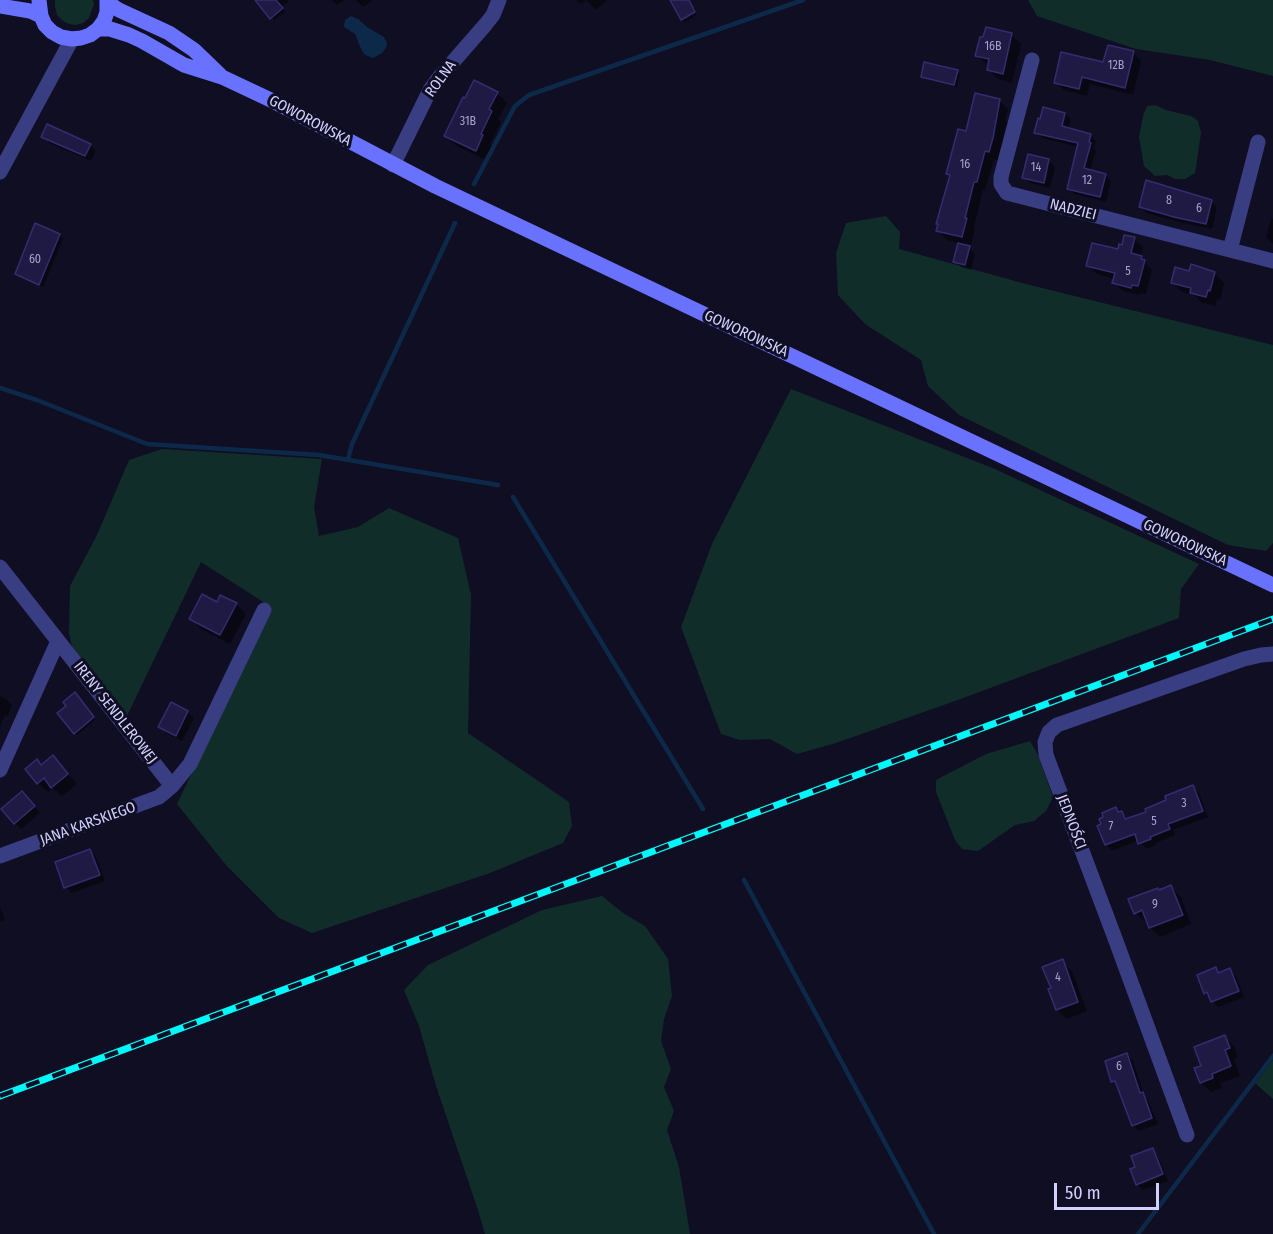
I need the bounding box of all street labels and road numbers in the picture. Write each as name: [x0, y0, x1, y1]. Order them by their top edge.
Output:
street label: ROLNA: [422, 57, 460, 101]
street label: GOWOROWSKA: [266, 92, 354, 150]
street label: NADZIEI: [1048, 196, 1098, 224]
street label: GOWOROWSKA: [701, 307, 791, 361]
street label: GOWOROWSKA: [1140, 516, 1230, 570]
street label: IRENY SENDLEROWEJ: [69, 658, 161, 768]
street label: JEDNOŚCI: [1052, 792, 1090, 852]
street label: JANA KARSKIEGO: [38, 798, 138, 850]

